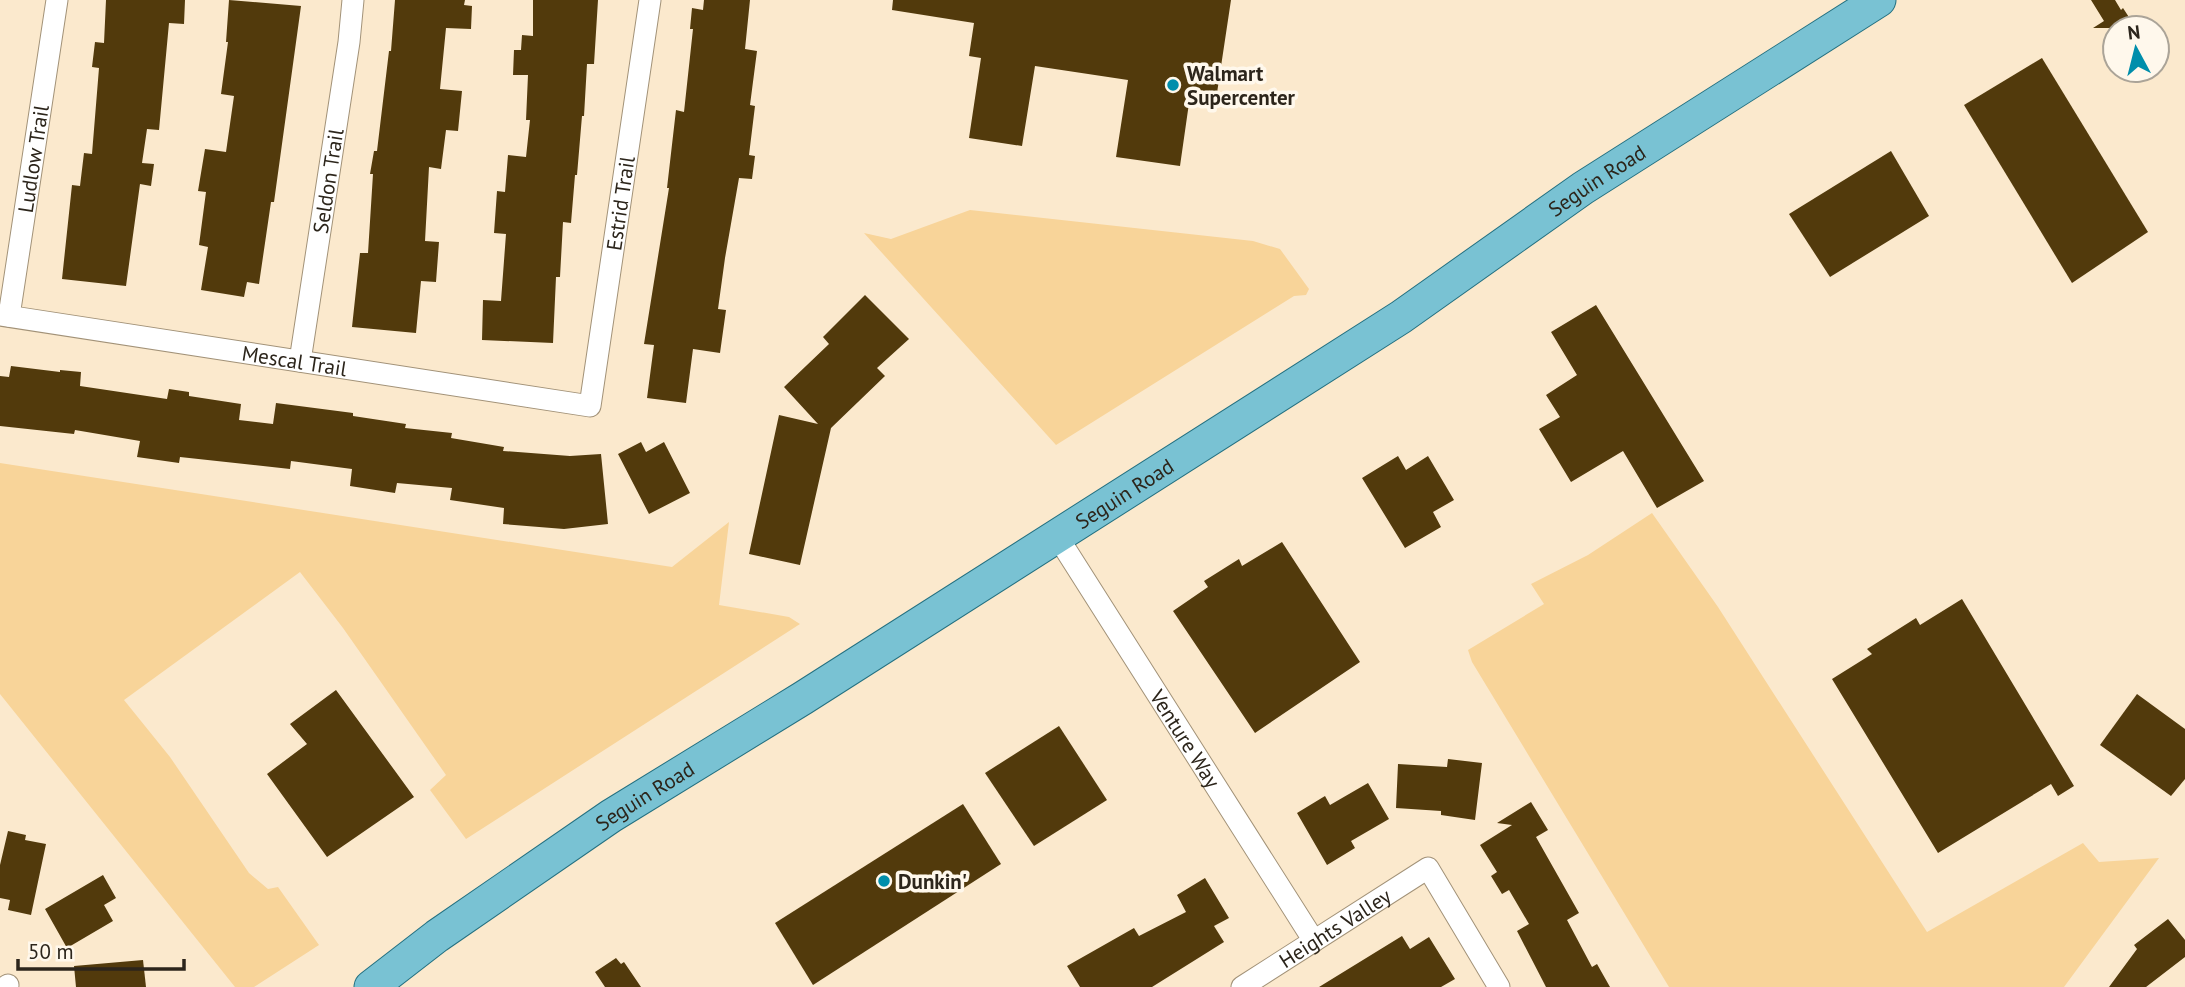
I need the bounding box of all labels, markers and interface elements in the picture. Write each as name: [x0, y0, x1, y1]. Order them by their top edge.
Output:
north arrow: [2101, 14, 2171, 84]
text: N: [2126, 19, 2142, 45]
place label: Walmart Supercenter: [1187, 60, 1296, 111]
marker: Walmart Supercenter: [1165, 77, 1181, 93]
street label: Ludlow Trail: [11, 103, 54, 215]
street label: Seldon Trail: [306, 127, 349, 235]
street label: Seguin Road: [1543, 138, 1651, 222]
street label: Estrid Trail: [600, 154, 640, 252]
street label: Mescal Trail: [240, 339, 349, 382]
street label: Seguin Road: [1070, 452, 1178, 535]
street label: Venture Way: [1144, 684, 1227, 793]
street label: Seguin Road: [590, 755, 699, 836]
place label: Dunkin': [898, 868, 967, 895]
marker: Dunkin': [876, 873, 892, 889]
street label: Heights Valley: [1274, 882, 1396, 974]
scale bar: [18, 928, 184, 972]
text: 50 m: [28, 938, 74, 965]

